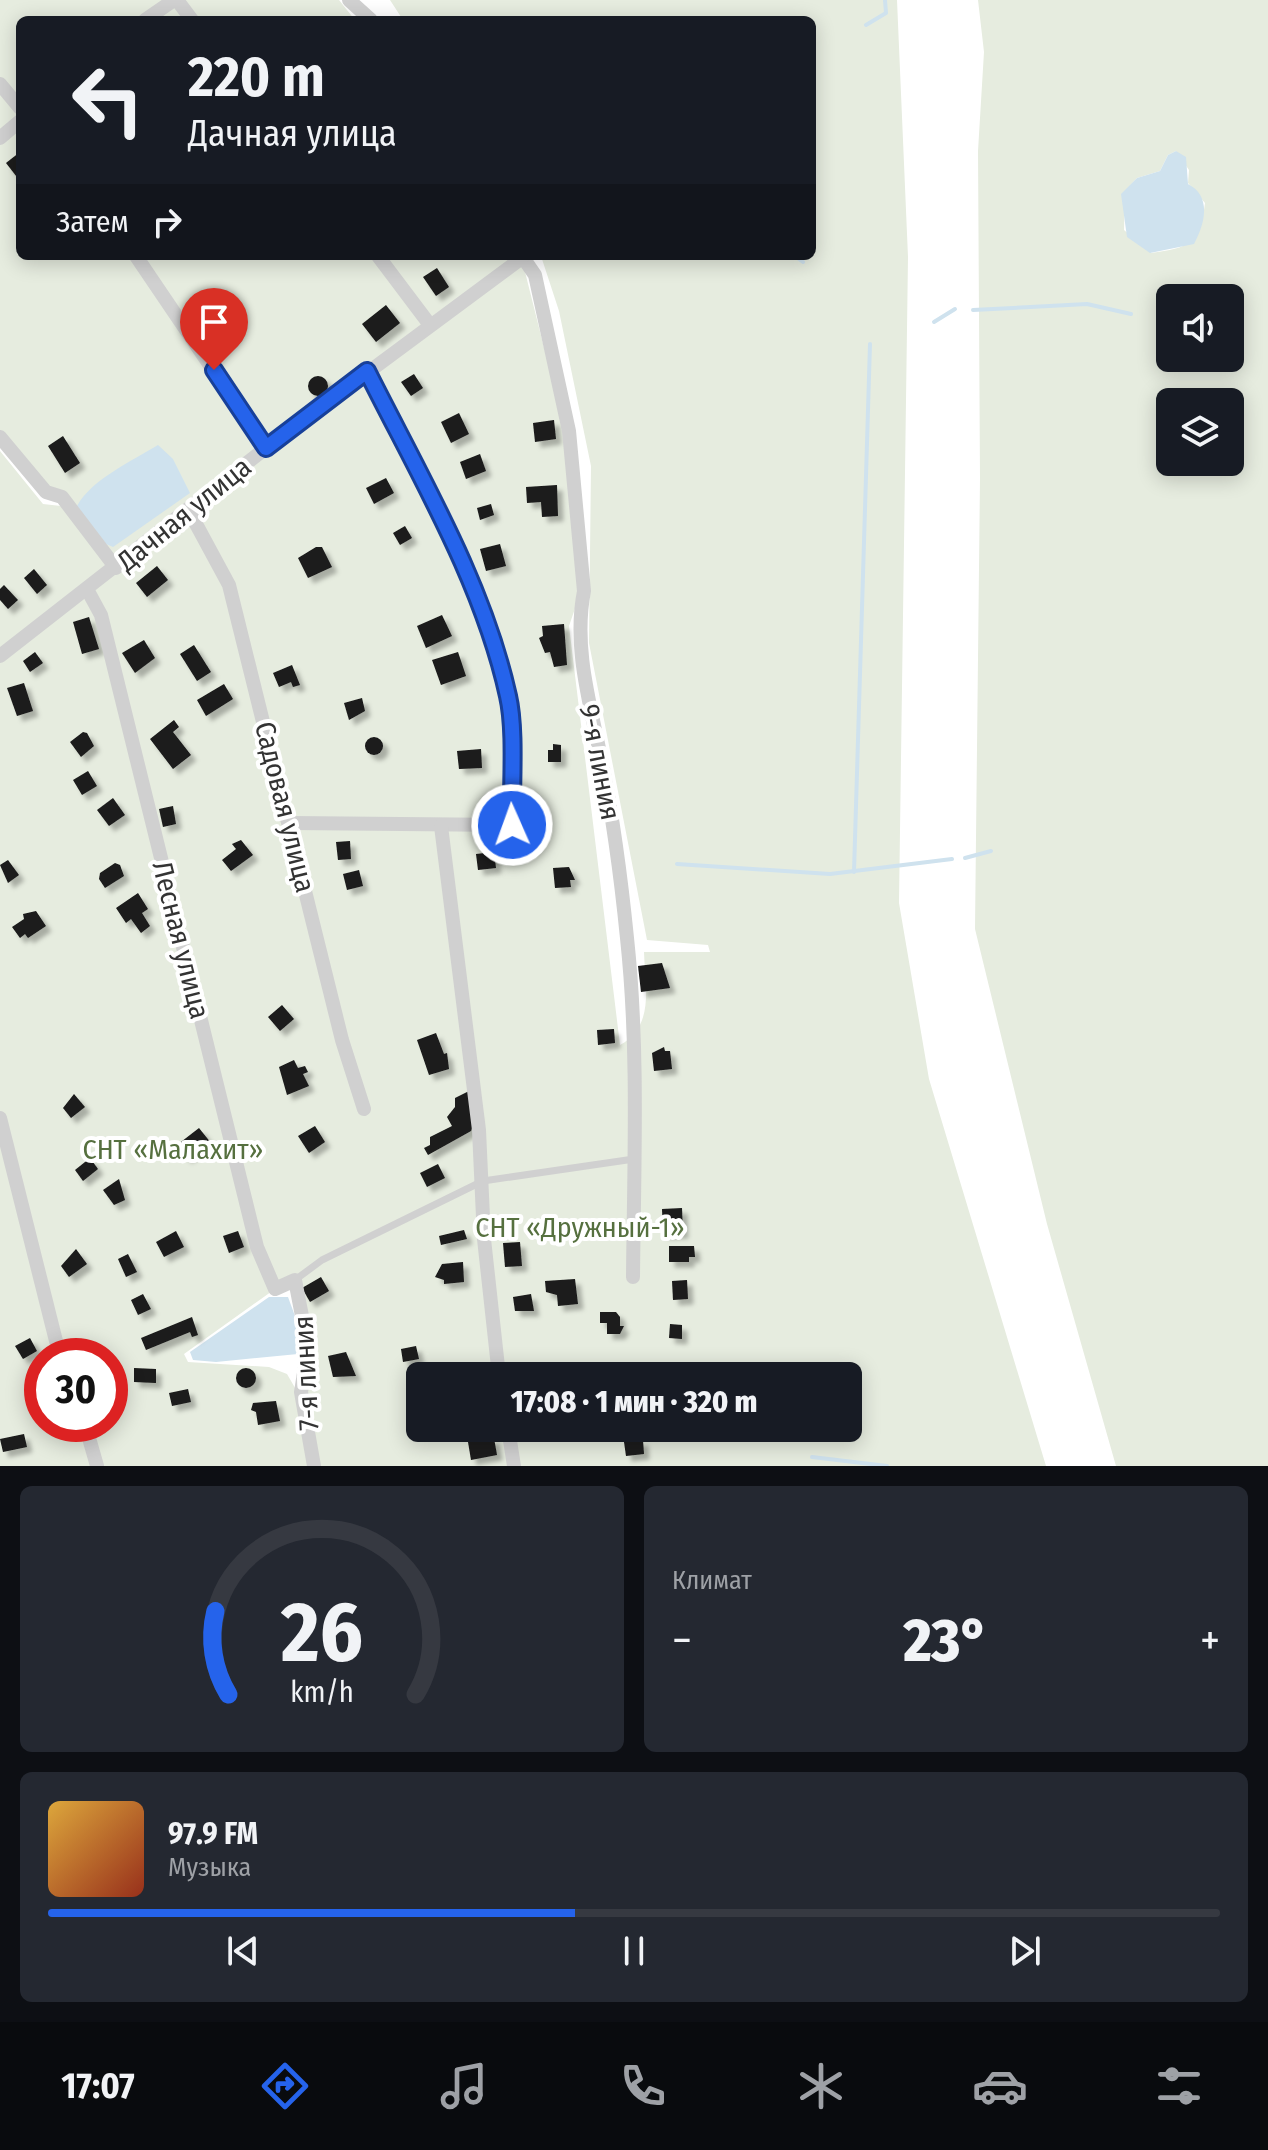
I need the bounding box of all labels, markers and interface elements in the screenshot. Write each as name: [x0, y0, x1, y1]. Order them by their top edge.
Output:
text: 220 m: [188, 44, 325, 111]
icon: left: [56, 48, 160, 152]
text: Дачная улица: [188, 112, 397, 156]
icon: right: [145, 200, 189, 244]
text: Затем: [56, 204, 129, 240]
map controls: [1156, 284, 1244, 476]
button: sound: [1156, 284, 1244, 372]
pin: [180, 288, 248, 370]
icon: arrive: [192, 300, 236, 344]
button: layers: [1156, 388, 1244, 476]
street label: Дачная улица: [110, 450, 257, 579]
street label: 9-я линия: [573, 701, 627, 823]
street label: Садовая улица: [248, 718, 322, 896]
position arrow: [470, 783, 554, 867]
street label: Лесная улица: [145, 858, 217, 1022]
park label: СНТ «Малахит»: [82, 1133, 264, 1166]
park label: СНТ «Дружный-1»: [475, 1211, 685, 1244]
street label: 7-я линия: [287, 1315, 325, 1431]
speed limit sign: 30: [24, 1338, 128, 1442]
text: 17:08 · 1 мин · 320 m: [511, 1384, 757, 1420]
text: Климат: [672, 1565, 752, 1596]
text: 26: [280, 1583, 363, 1683]
text: 23°: [903, 1605, 988, 1677]
text: −: [672, 1614, 692, 1667]
text: +: [1200, 1614, 1220, 1667]
text: km/h: [290, 1675, 354, 1710]
text: 97.9 FM: [168, 1816, 258, 1852]
text: Музыка: [168, 1852, 251, 1883]
icon: previous: [221, 1929, 265, 1973]
icon: pause: [612, 1929, 656, 1973]
icon: next: [1003, 1929, 1047, 1973]
icon: directions: [257, 2058, 313, 2114]
icon: music: [436, 2058, 492, 2114]
icon: phone: [615, 2058, 671, 2114]
icon: climate: [793, 2058, 849, 2114]
icon: car: [972, 2058, 1028, 2114]
icon: filters: [1151, 2058, 1207, 2114]
text: 17:07: [61, 2064, 135, 2108]

